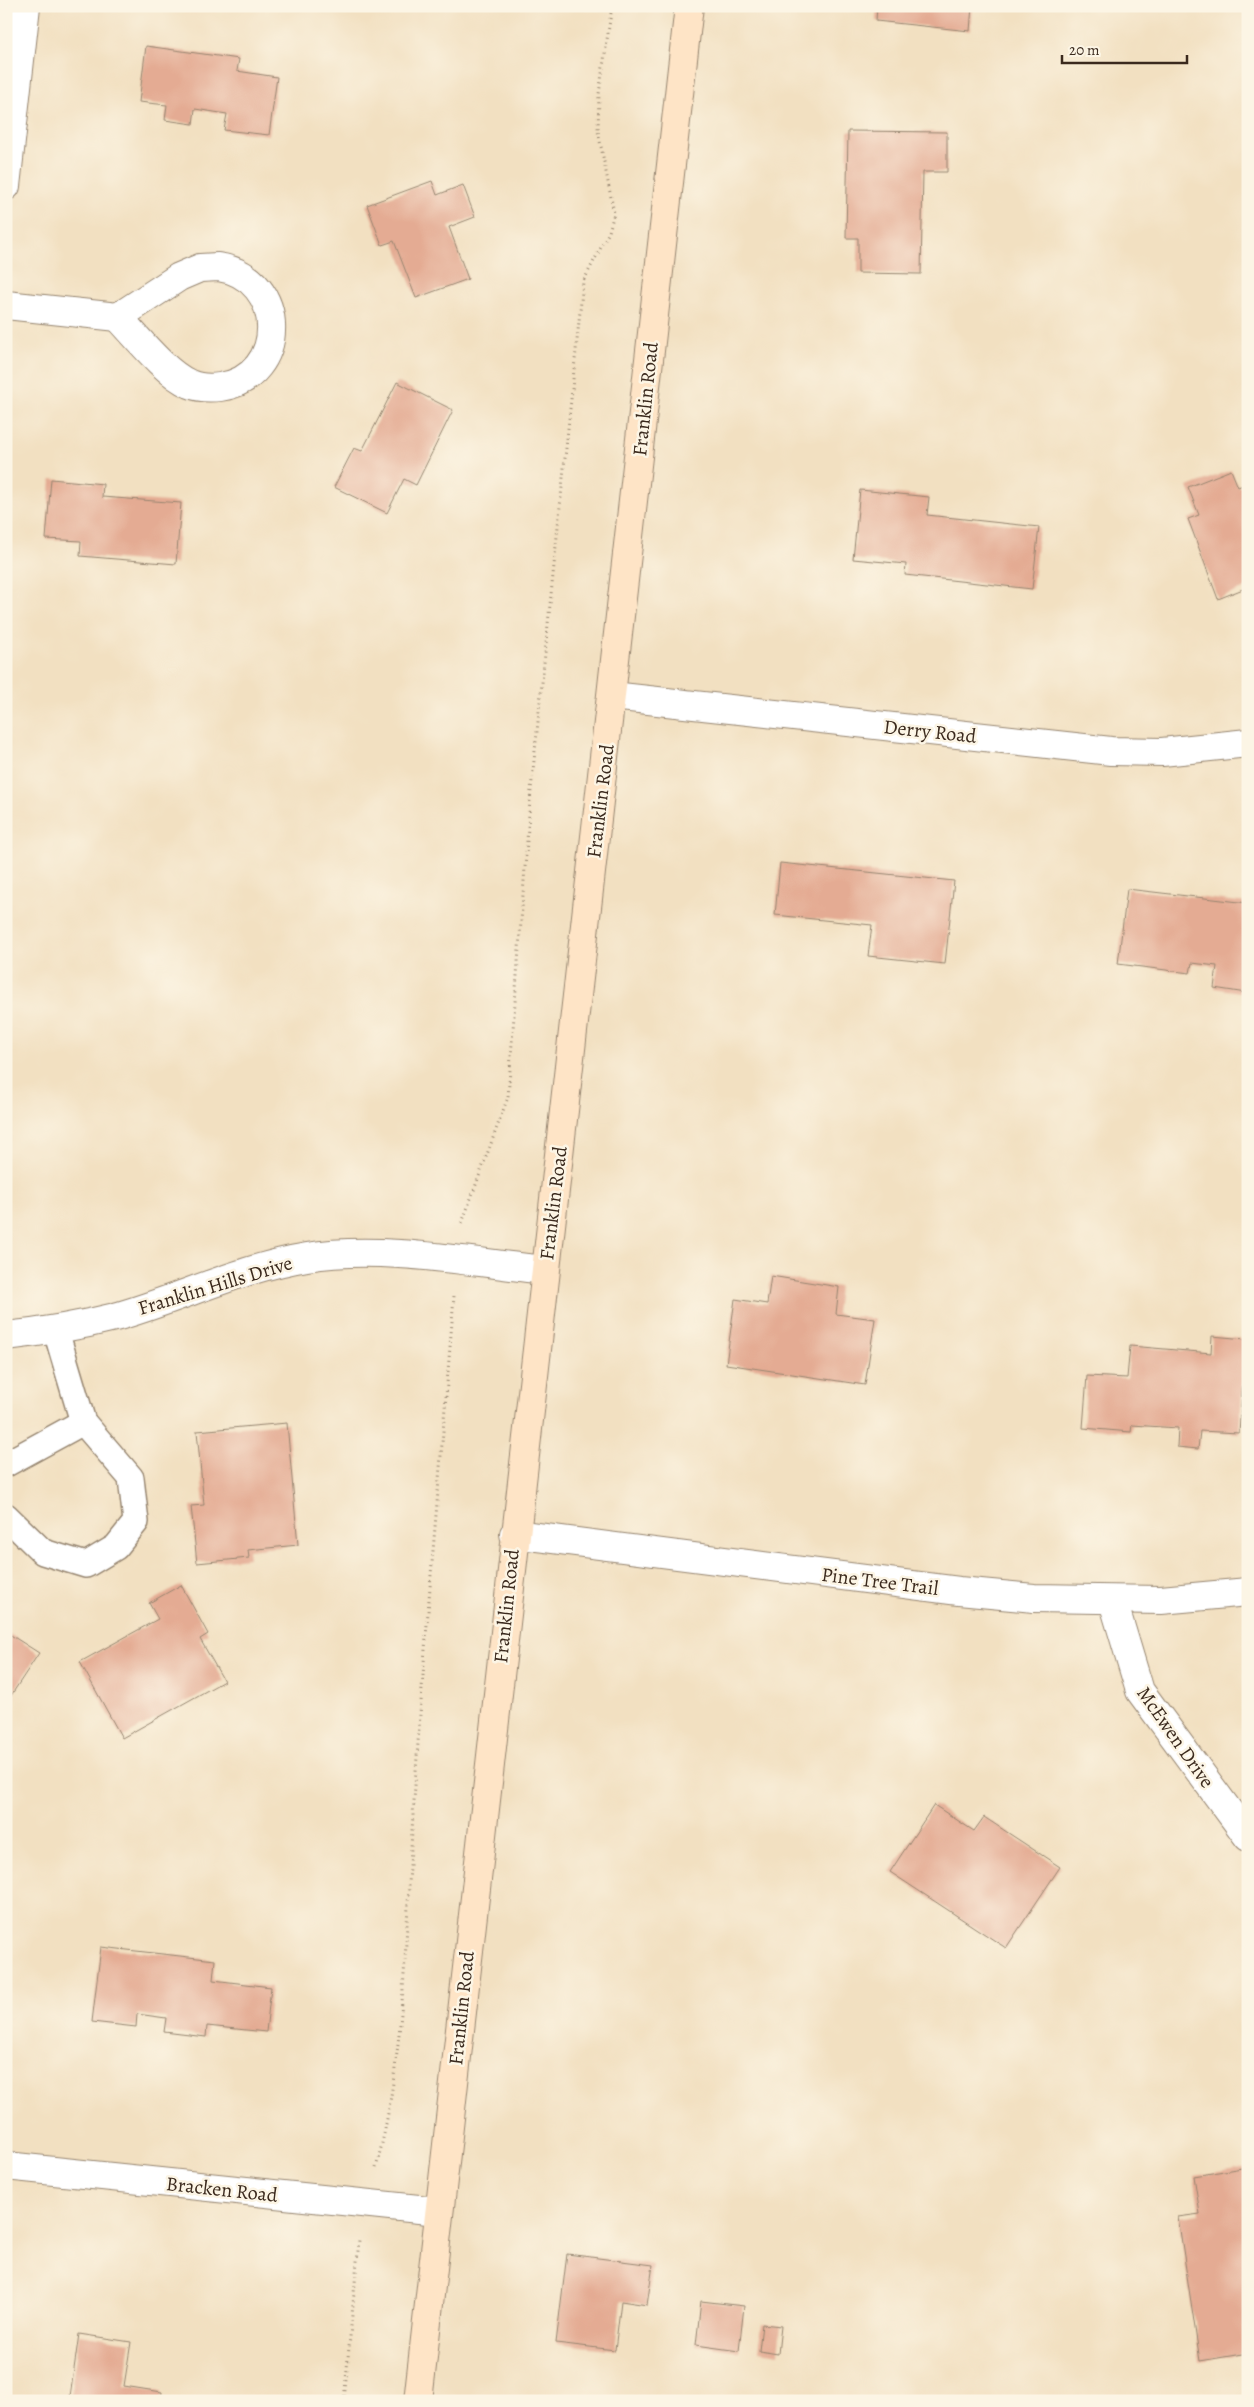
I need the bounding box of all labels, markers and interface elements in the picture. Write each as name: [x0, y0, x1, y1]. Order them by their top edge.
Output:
scale bar: [1062, 32, 1186, 64]
text: 20 m: [1069, 40, 1100, 60]
street label: Franklin Road: [626, 340, 665, 457]
street label: Derry Road: [882, 713, 978, 750]
street label: Franklin Road: [580, 742, 621, 860]
street label: Franklin Road: [533, 1144, 574, 1262]
street label: Franklin Hills Drive: [135, 1249, 296, 1322]
street label: Franklin Road: [487, 1547, 526, 1664]
street label: Pine Tree Trail: [820, 1561, 940, 1602]
street label: McEwen Drive: [1131, 1681, 1221, 1793]
street label: Franklin Road: [442, 1949, 481, 2066]
street label: Bracken Road: [165, 2170, 279, 2209]

